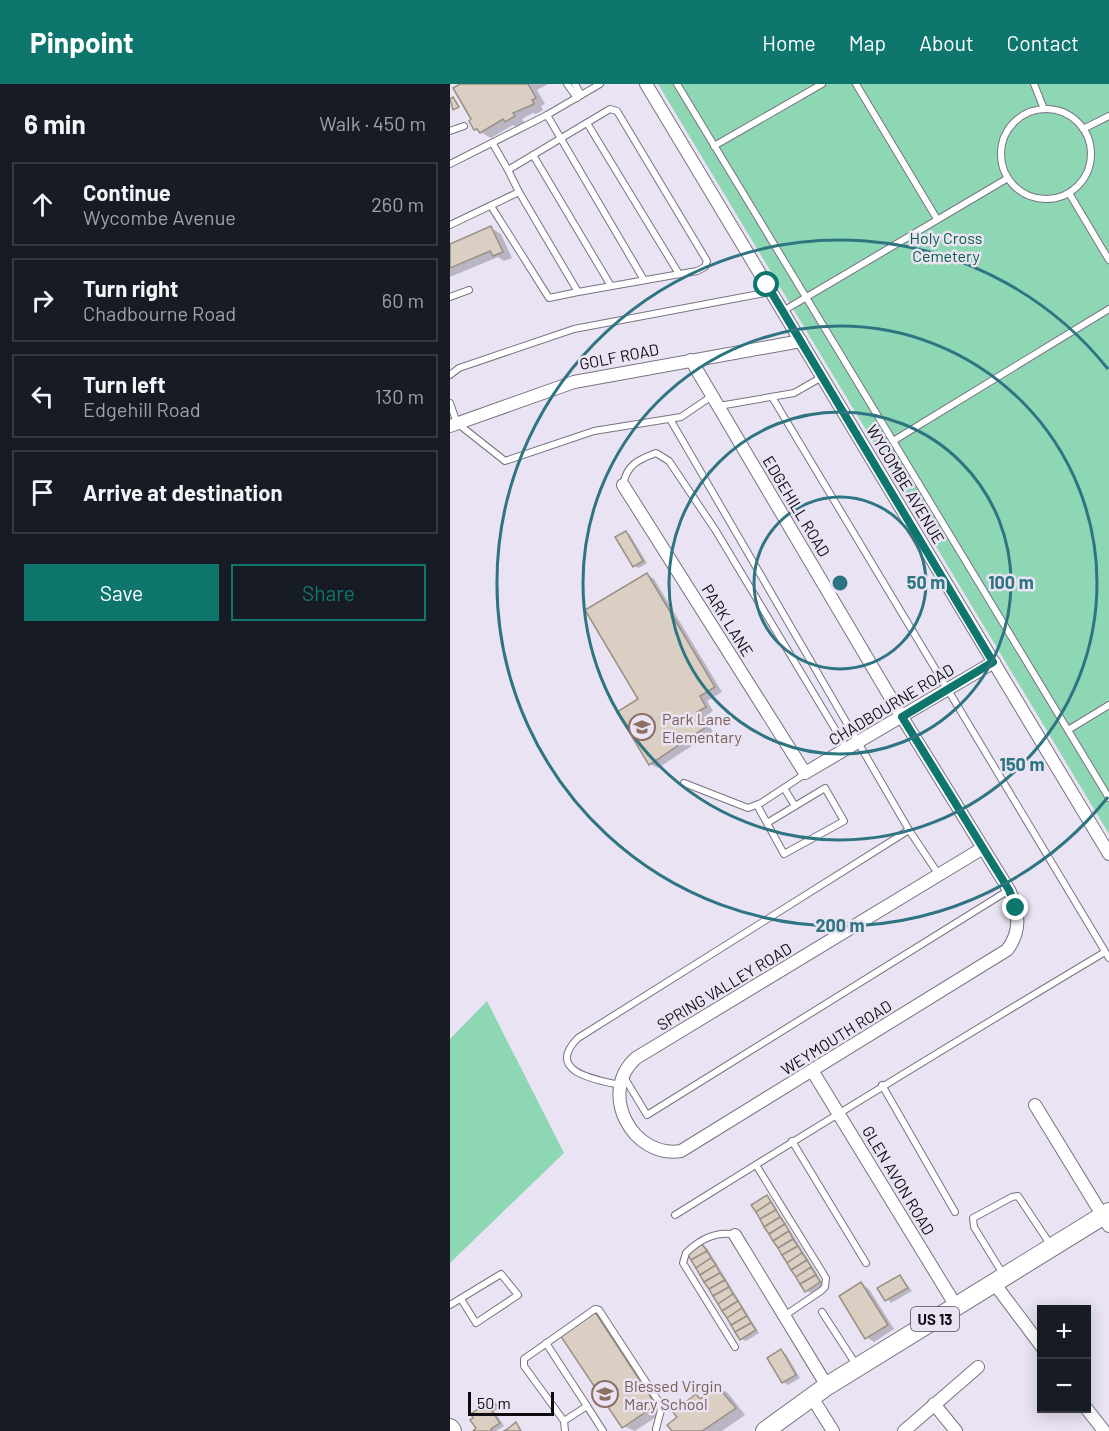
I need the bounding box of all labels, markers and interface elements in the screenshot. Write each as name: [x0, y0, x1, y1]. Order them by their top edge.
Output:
text: Pinpoint: [30, 25, 134, 59]
text: Home: [762, 30, 816, 55]
text: Map: [849, 30, 886, 55]
text: About: [919, 30, 974, 55]
text: Contact: [1007, 30, 1079, 55]
text: 6 min: [24, 108, 86, 139]
text: Walk · 450 m: [319, 111, 426, 135]
text: Continue: [83, 179, 171, 205]
icon: ahead: [26, 188, 59, 221]
text: 260 m: [371, 192, 424, 216]
text: Wycombe Avenue: [83, 205, 236, 229]
park label: Holy Cross Cemetery: [910, 228, 982, 265]
route start: [753, 271, 779, 297]
text: Turn right: [83, 275, 178, 301]
icon: right: [26, 284, 59, 317]
text: 60 m: [382, 288, 424, 312]
text: Chadbourne Road: [83, 301, 236, 325]
street label: GOLF ROAD: [578, 339, 660, 373]
text: Turn left: [83, 371, 166, 397]
icon: left: [26, 380, 59, 413]
text: 130 m: [375, 384, 424, 408]
text: Edgehill Road: [83, 397, 201, 421]
street label: WYCOMBE AVENUE: [863, 421, 949, 547]
street label: EDGEHILL ROAD: [759, 452, 835, 560]
icon: arrive: [26, 476, 59, 509]
text: Arrive at destination: [83, 479, 282, 505]
button: Save: [24, 564, 219, 621]
button: Share: [231, 564, 426, 621]
text: 50 m: [907, 571, 945, 593]
text: 100 m: [988, 571, 1034, 593]
centre of rings: [830, 573, 850, 593]
street label: PARK LANE: [698, 580, 758, 660]
street label: CHADBOURNE ROAD: [825, 659, 957, 749]
place label: Park Lane Elementary: [662, 709, 742, 746]
school or university icon: Park Lane Elementary: [627, 712, 657, 742]
text: 150 m: [1000, 753, 1044, 775]
route end: [1002, 894, 1028, 920]
text: 200 m: [815, 914, 865, 936]
street label: SPRING VALLEY ROAD: [653, 938, 795, 1034]
street label: WEYMOUTH ROAD: [777, 995, 895, 1079]
street label: GLEN AVON ROAD: [859, 1122, 939, 1238]
map controls: [1037, 1305, 1091, 1413]
button: +: [1037, 1305, 1091, 1359]
road number: US 13: [911, 1307, 959, 1331]
button: −: [1037, 1359, 1091, 1413]
place label: Blessed Virgin Mary School: [624, 1376, 722, 1413]
school or university icon: Blessed Virgin Mary School: [590, 1379, 620, 1409]
scale bar: [468, 1389, 554, 1416]
text: 50 m: [477, 1393, 511, 1412]

